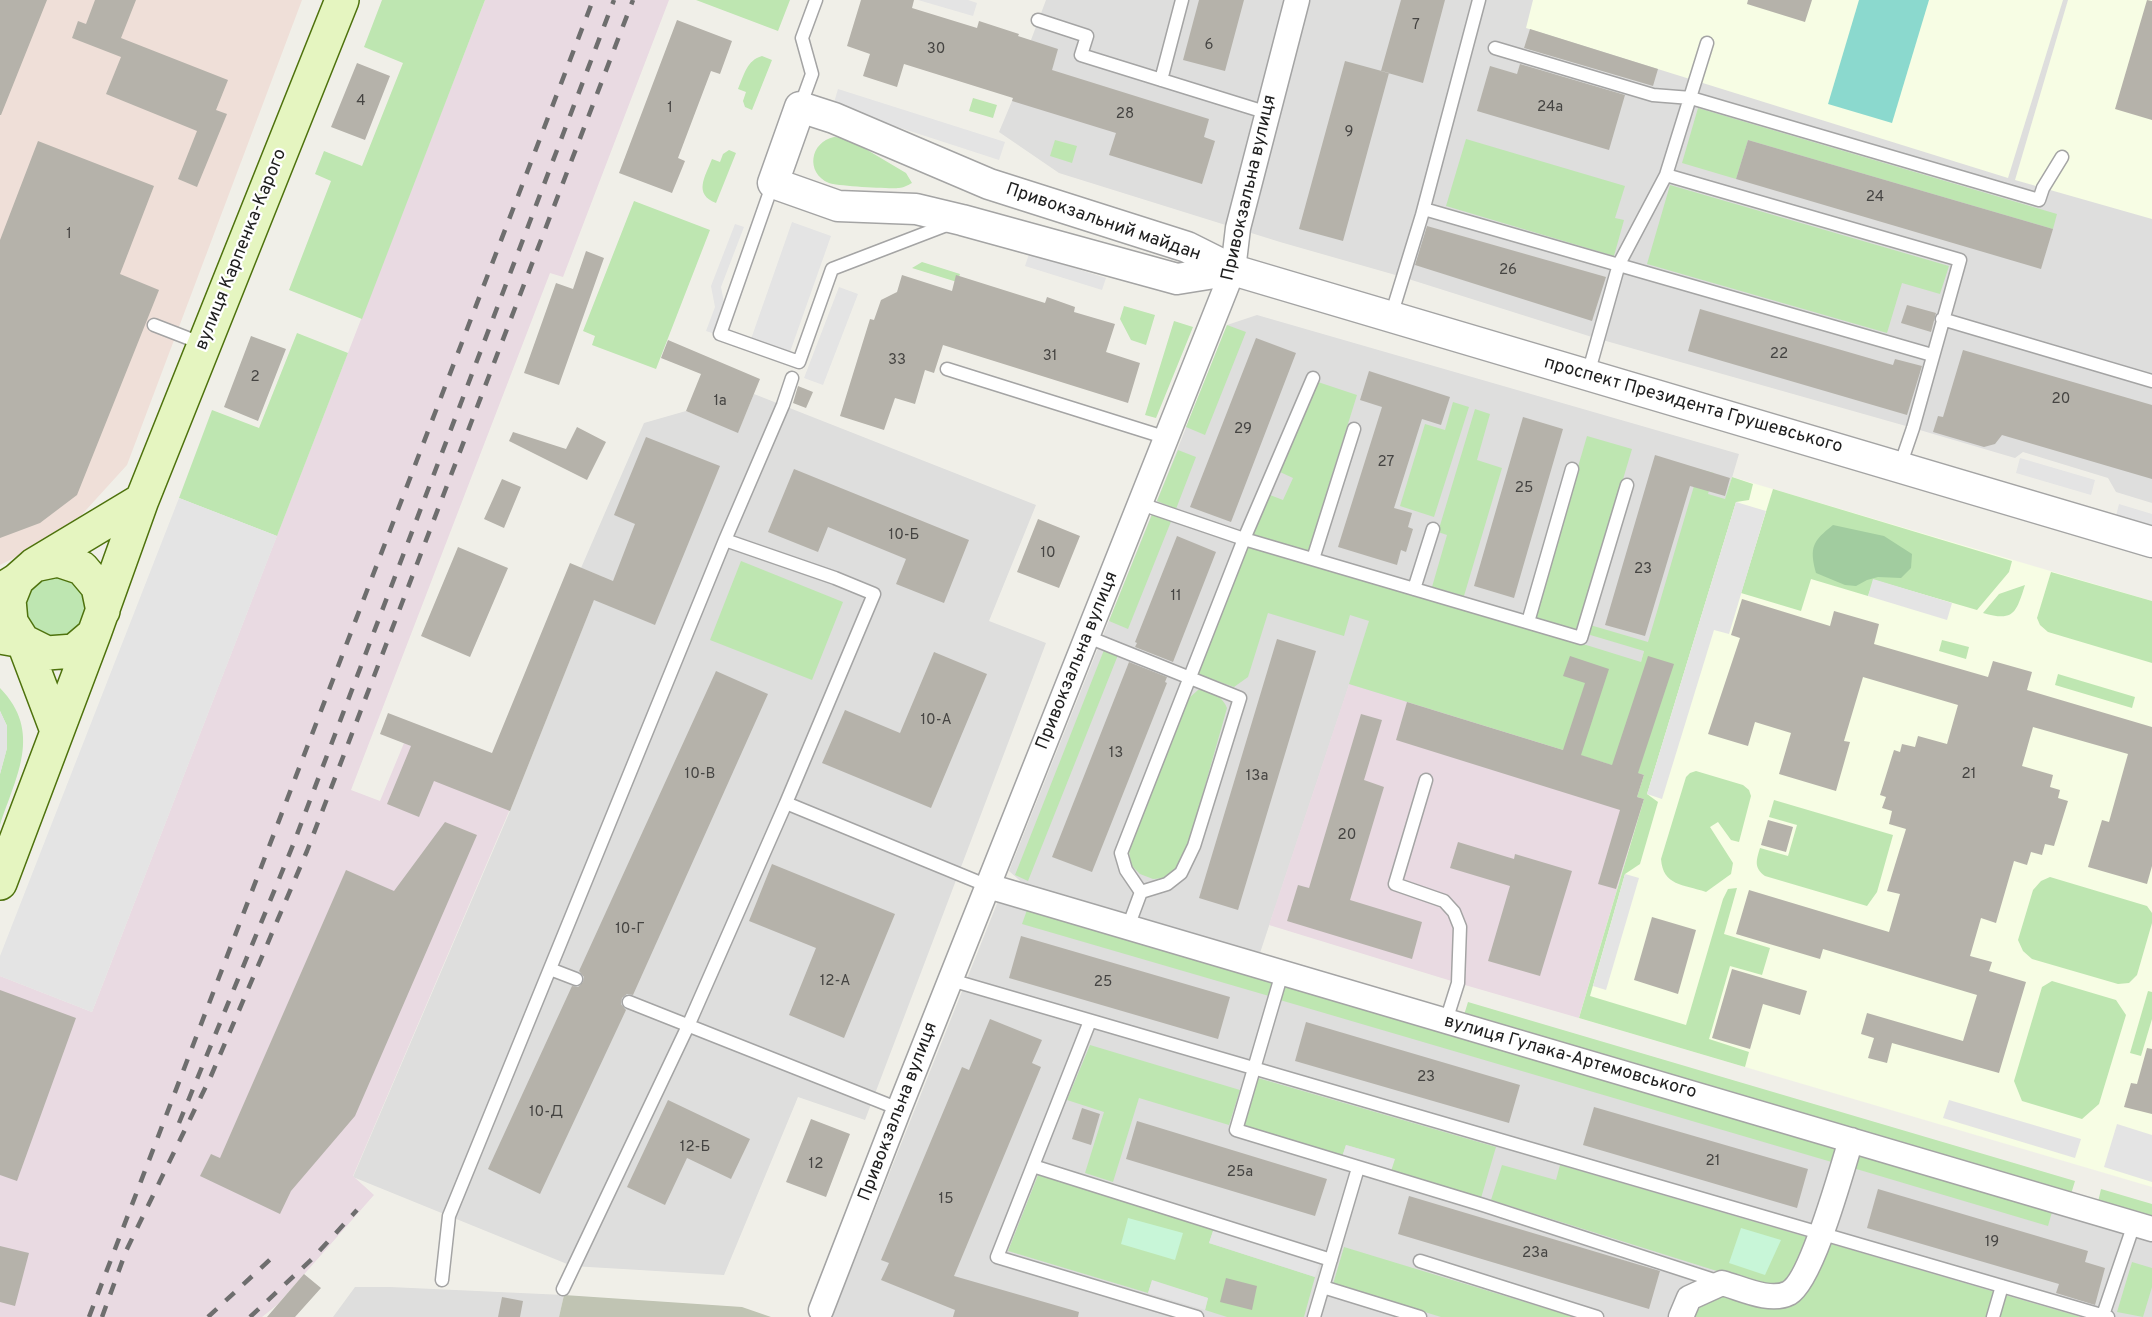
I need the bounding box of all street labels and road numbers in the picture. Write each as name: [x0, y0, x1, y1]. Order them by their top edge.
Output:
street label: Привокзальна вулиця: [1218, 93, 1282, 283]
street label: вулиця Карпенка-Карого: [192, 146, 292, 354]
street label: Привокзальний майдан: [1003, 179, 1203, 267]
street label: проспект Президента Грушевського: [1541, 353, 1845, 459]
street label: Привокзальна вулиця: [1032, 569, 1124, 753]
street label: вулиця Гулака-Артемовського: [1441, 1012, 1699, 1104]
street label: Привокзальна вулиця: [855, 1019, 943, 1205]

